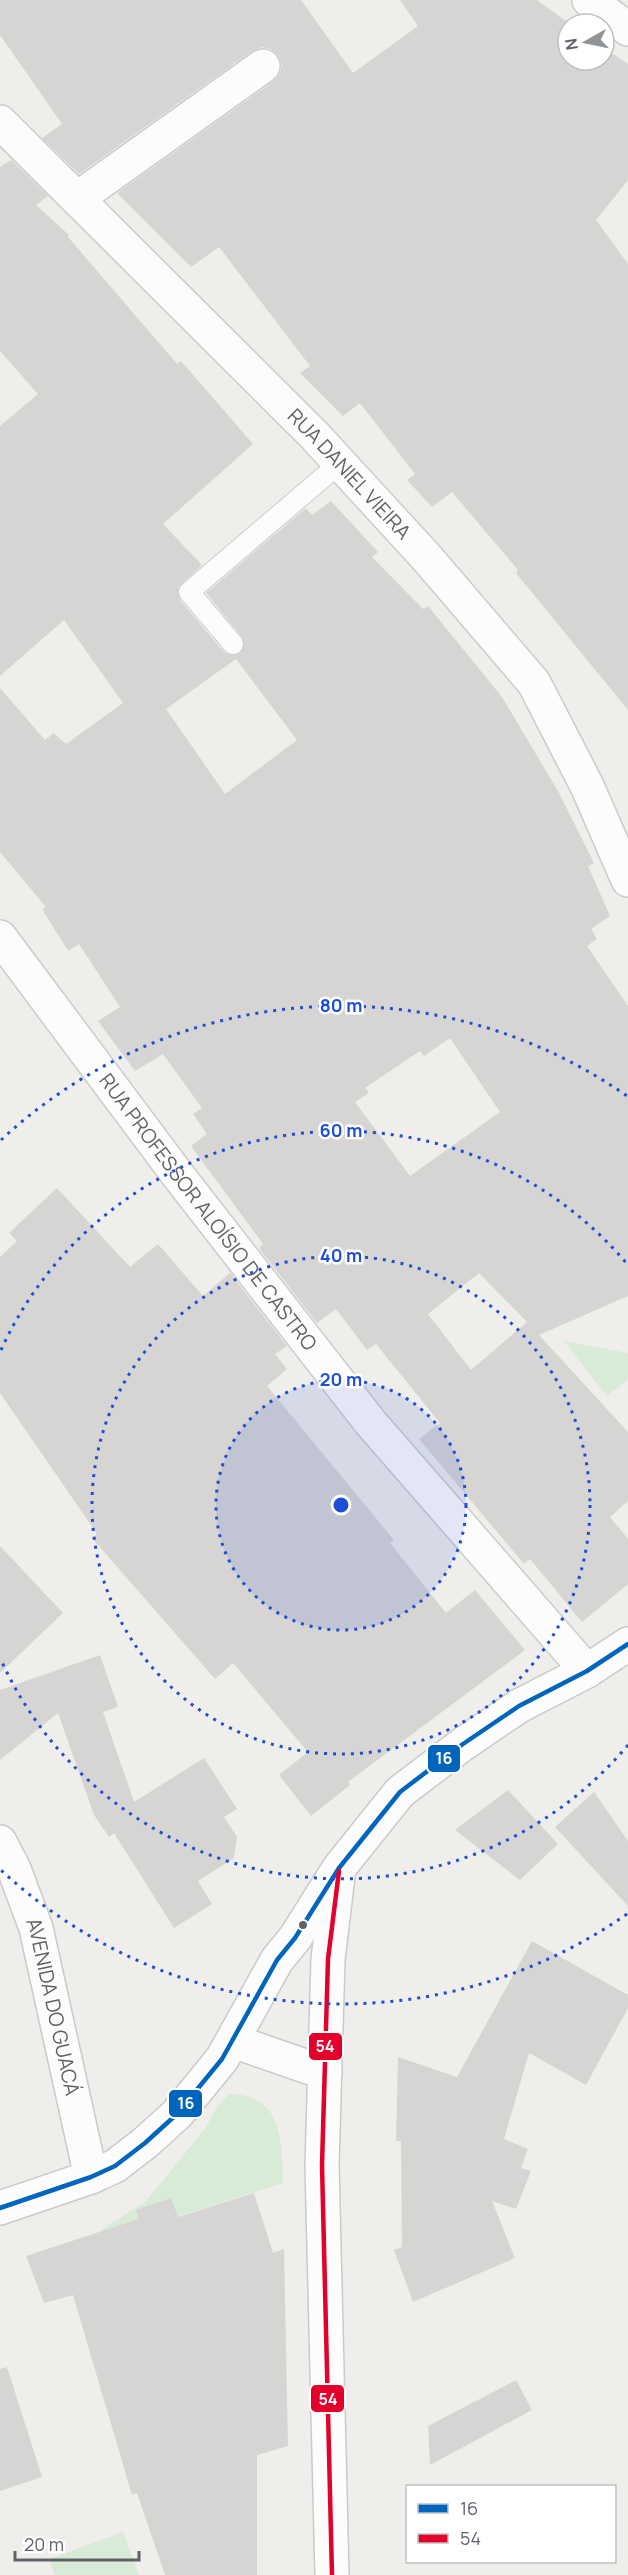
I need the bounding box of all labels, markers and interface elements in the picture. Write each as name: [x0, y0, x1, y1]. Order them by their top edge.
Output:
north arrow: [556, 12, 616, 72]
text: N: [559, 37, 583, 52]
street label: RUA DANIEL VIEIRA: [282, 402, 418, 545]
text: 80 m: [320, 993, 362, 1017]
street label: RUA PROFESSOR ALOÍSIO DE CASTRO: [94, 1068, 323, 1356]
text: 60 m: [320, 1118, 362, 1142]
text: 40 m: [320, 1243, 362, 1267]
text: 20 m: [320, 1367, 362, 1391]
centre of rings: [331, 1495, 351, 1515]
line badge: 16: [427, 1744, 461, 1773]
text: 16: [436, 1747, 453, 1769]
street label: AVENIDA DO GUACÁ: [20, 1914, 87, 2098]
unlabelled marker: [297, 1919, 309, 1931]
line badge: 54: [308, 2032, 343, 2061]
text: 54: [315, 2035, 335, 2057]
line badge: 16: [168, 2089, 203, 2118]
text: 16: [178, 2092, 195, 2114]
line badge: 54: [310, 2384, 345, 2413]
text: 54: [318, 2388, 338, 2410]
legend: [406, 2485, 616, 2563]
text: 16: [460, 2496, 478, 2520]
scale bar: [15, 2524, 140, 2562]
text: 54: [460, 2526, 481, 2550]
text: 20 m: [24, 2532, 64, 2556]

